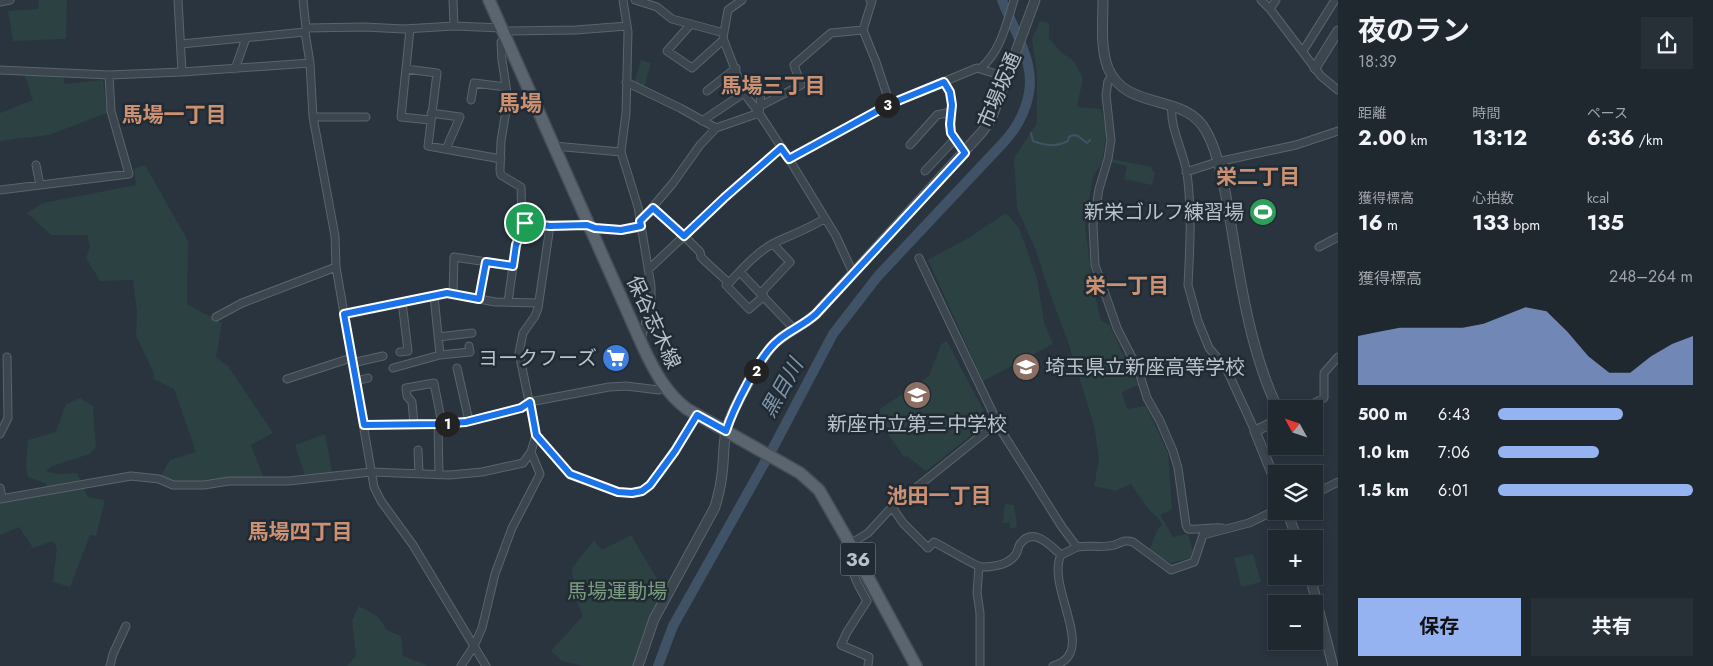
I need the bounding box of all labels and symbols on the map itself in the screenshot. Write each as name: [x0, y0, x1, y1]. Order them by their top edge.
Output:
street label: 市場坂通: [970, 48, 1028, 133]
district label: 馬場三丁目: [721, 71, 826, 101]
district label: 馬場: [498, 87, 542, 119]
pin: 3: [874, 92, 900, 118]
district label: 馬場一丁目: [122, 100, 227, 130]
district label: 栄二丁目: [1216, 162, 1300, 192]
sports icon: 新栄ゴルフ練習場: [1248, 197, 1278, 227]
place label: 新栄ゴルフ練習場: [1084, 198, 1244, 227]
pin: [504, 202, 546, 244]
street label: 保谷志木線: [619, 271, 688, 374]
district label: 栄一丁目: [1085, 271, 1169, 301]
supermarket icon: ヨークフーズ: [601, 343, 631, 373]
place label: ヨークフーズ: [478, 344, 597, 373]
water label: 黒目川: [754, 351, 811, 423]
school or university icon: 埼玉県立新座高等学校: [1011, 352, 1041, 382]
place label: 埼玉県立新座高等学校: [1045, 353, 1245, 382]
pin: 2: [744, 358, 768, 384]
school or university icon: 新座市立第三中学校: [902, 380, 932, 410]
north arrow: [1268, 400, 1322, 455]
place label: 新座市立第三中学校: [827, 410, 1007, 439]
pin: 1: [434, 412, 460, 436]
district label: 池田一丁目: [887, 481, 992, 511]
district label: 馬場四丁目: [248, 517, 353, 547]
road number: 36: [840, 542, 876, 576]
park label: 馬場運動場: [567, 577, 667, 606]

